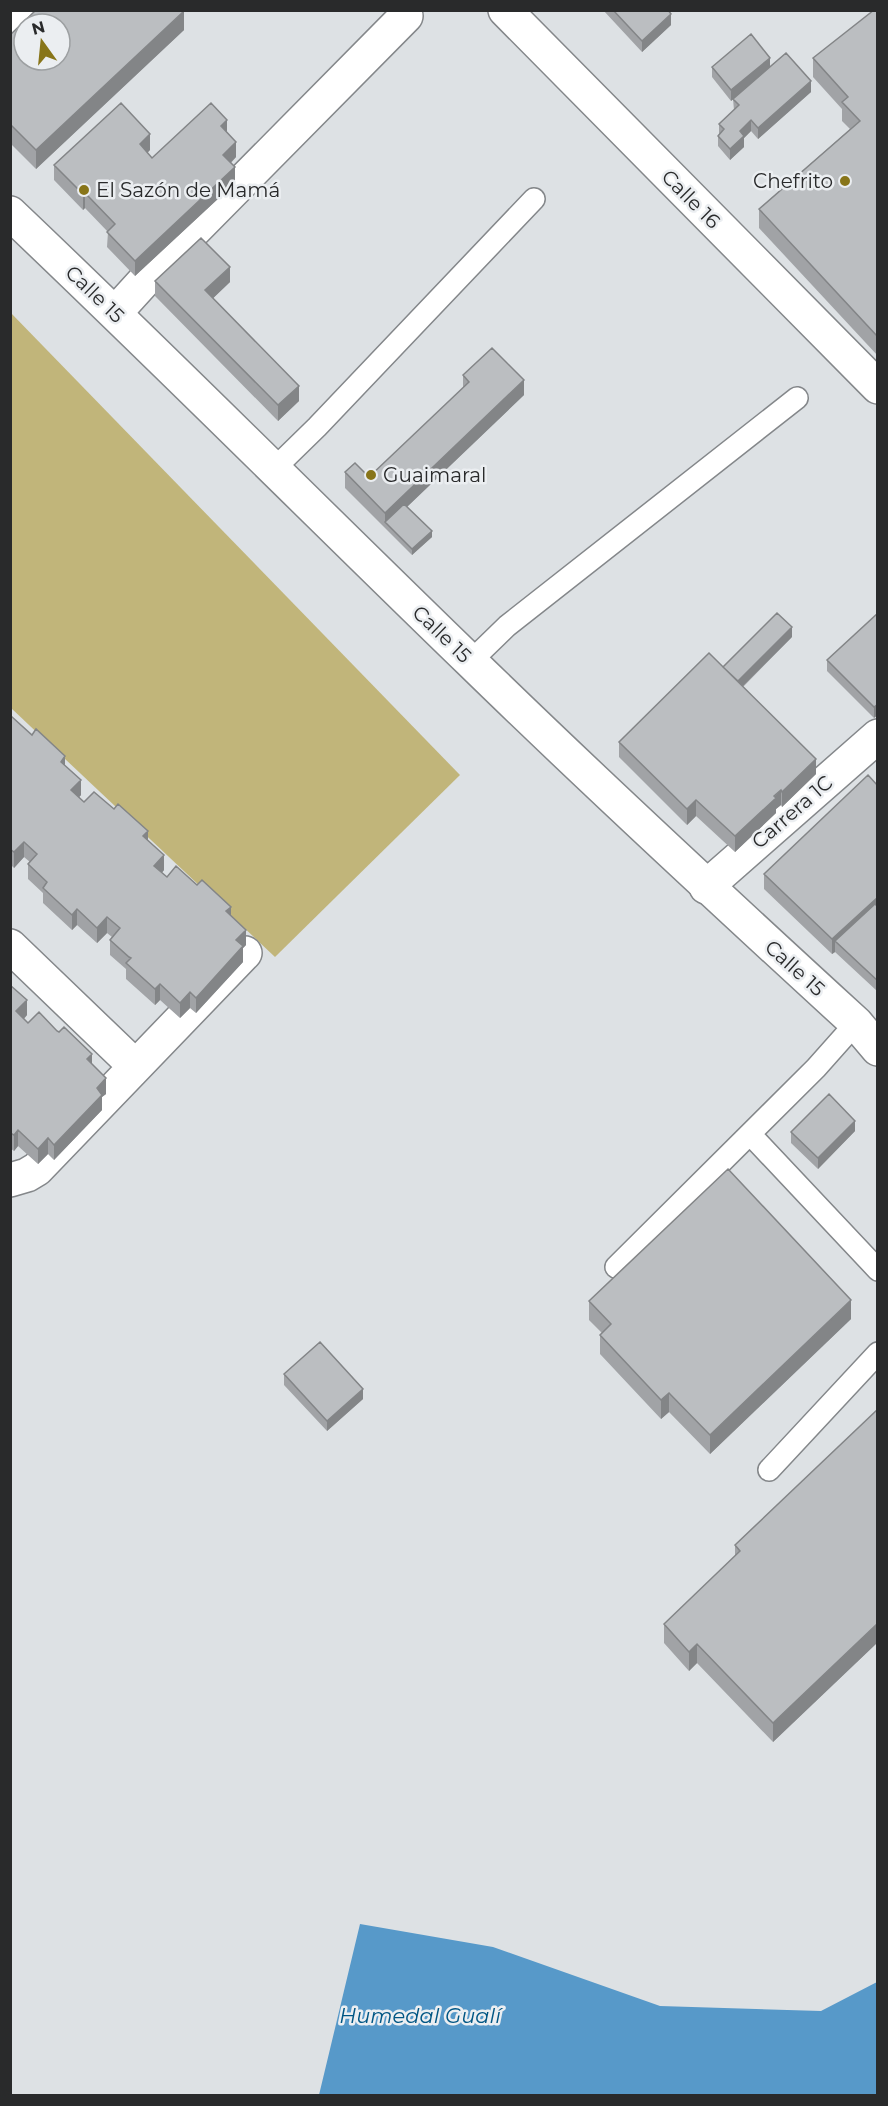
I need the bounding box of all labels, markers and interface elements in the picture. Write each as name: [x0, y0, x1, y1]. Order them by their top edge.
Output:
north arrow: [12, 12, 72, 72]
text: N: [30, 17, 47, 39]
street label: Calle 16: [657, 165, 725, 233]
place label: Chefrito: [753, 169, 833, 193]
marker: Chefrito: [838, 174, 852, 188]
place label: El Sazón de Mamá: [96, 178, 280, 202]
marker: El Sazón de Mamá: [77, 183, 91, 197]
street label: Calle 15: [61, 260, 129, 328]
place label: Guaimaral: [383, 463, 487, 487]
marker: Guaimaral: [364, 468, 378, 482]
street label: Calle 15: [408, 600, 476, 668]
street label: Carrera 1C: [747, 770, 837, 854]
street label: Calle 15: [760, 935, 830, 1001]
water label: Humedal Gualí: [339, 2003, 504, 2028]

